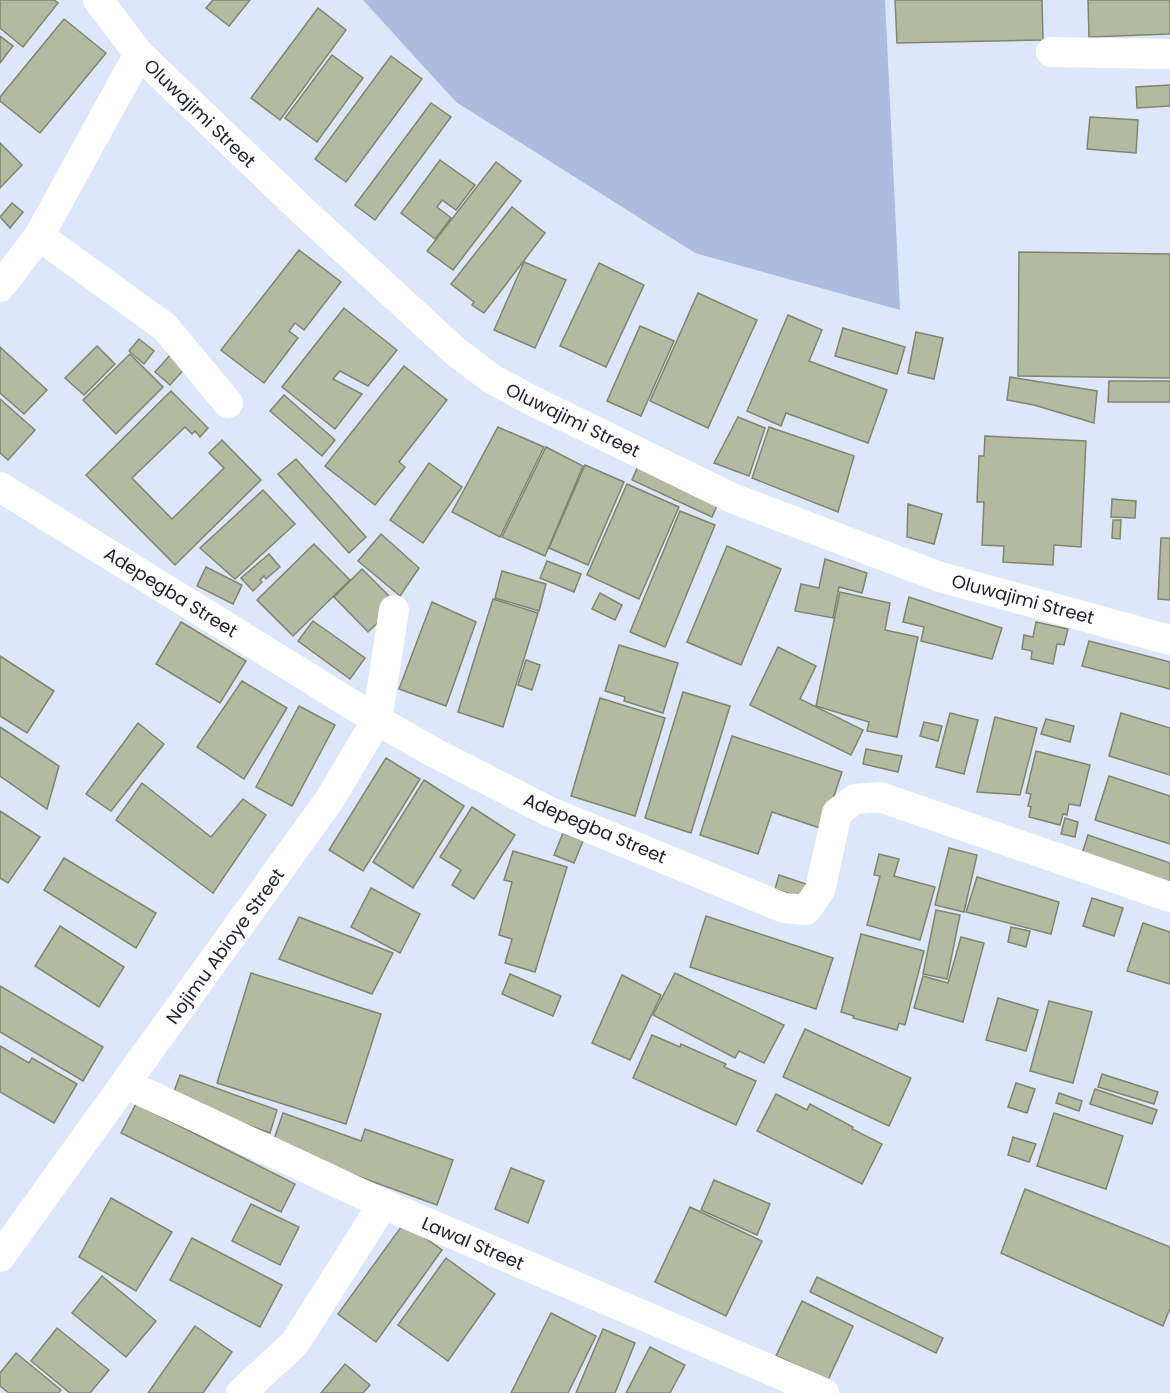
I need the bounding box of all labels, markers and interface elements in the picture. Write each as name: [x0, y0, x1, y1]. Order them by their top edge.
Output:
street label: Oluwajimi Street: [139, 53, 261, 173]
street label: Oluwajimi Street: [502, 377, 644, 463]
street label: Adepegba Street: [100, 541, 242, 643]
street label: Oluwajimi Street: [949, 568, 1097, 630]
street label: Adepegba Street: [520, 787, 670, 869]
street label: Nojimu Abioye Street: [160, 863, 290, 1029]
street label: Lawal Street: [418, 1210, 528, 1276]

